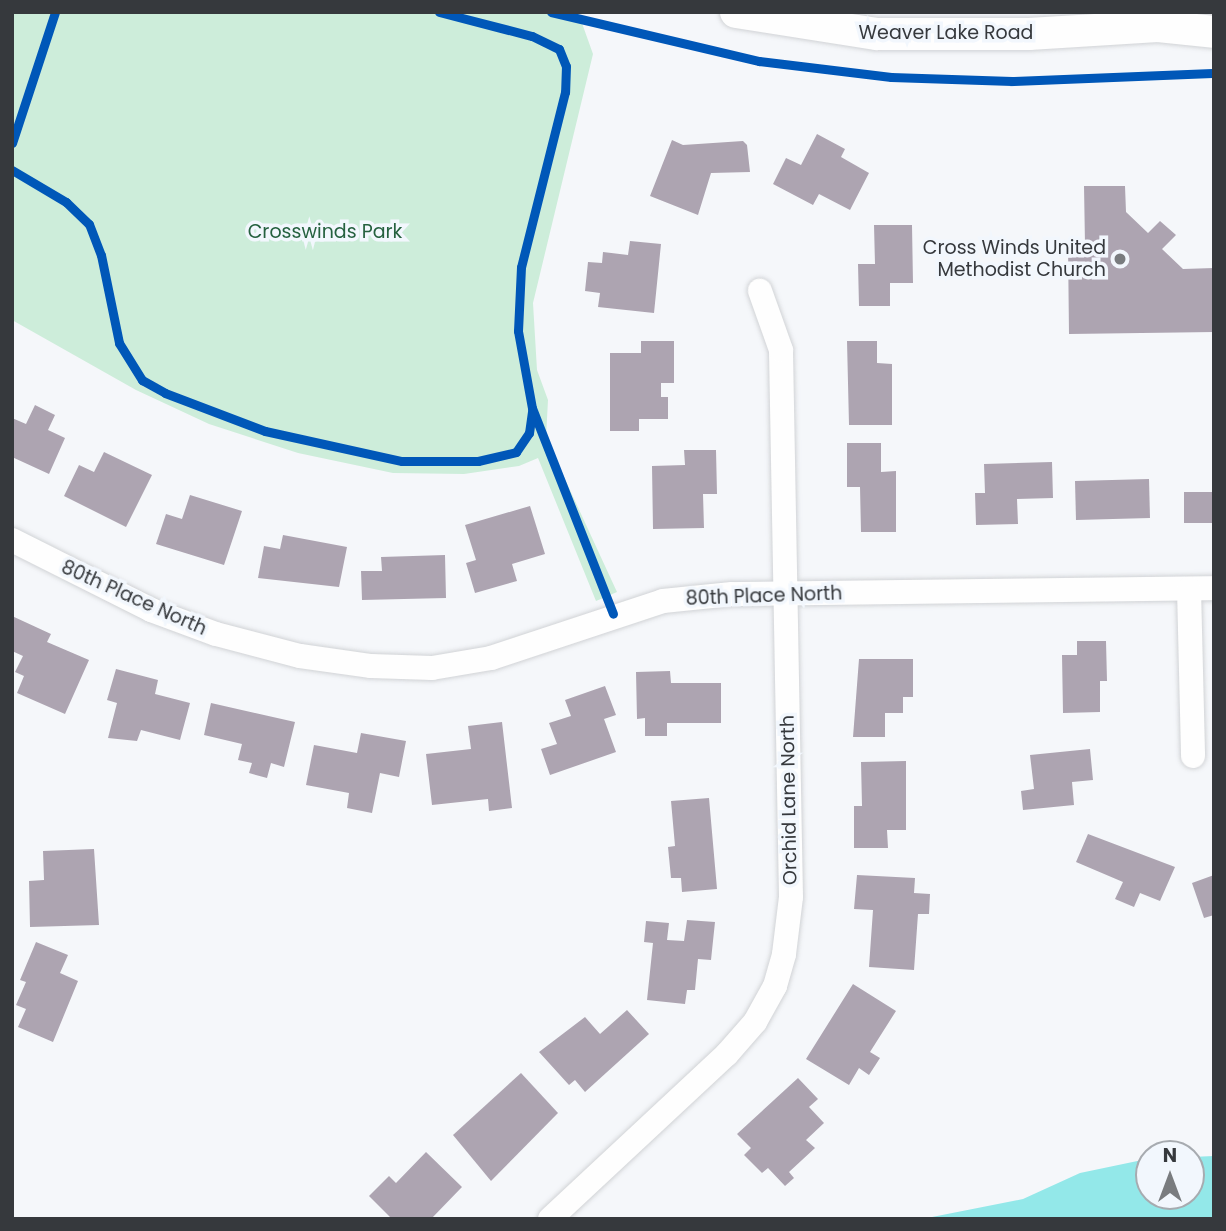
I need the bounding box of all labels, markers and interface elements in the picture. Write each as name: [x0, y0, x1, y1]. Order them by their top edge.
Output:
street label: Weaver Lake Road: [859, 22, 1033, 44]
park label: Crosswinds Park: [248, 221, 402, 243]
place label: Cross Winds United Methodist Church: [923, 237, 1106, 281]
marker: Cross Winds United Methodist Church: [1112, 251, 1128, 267]
street label: 80th Place North: [58, 556, 210, 640]
street label: 80th Place North: [685, 582, 843, 610]
street label: Orchid Lane North: [776, 715, 802, 885]
north arrow: [1135, 1140, 1205, 1210]
text: N: [1163, 1142, 1177, 1169]

